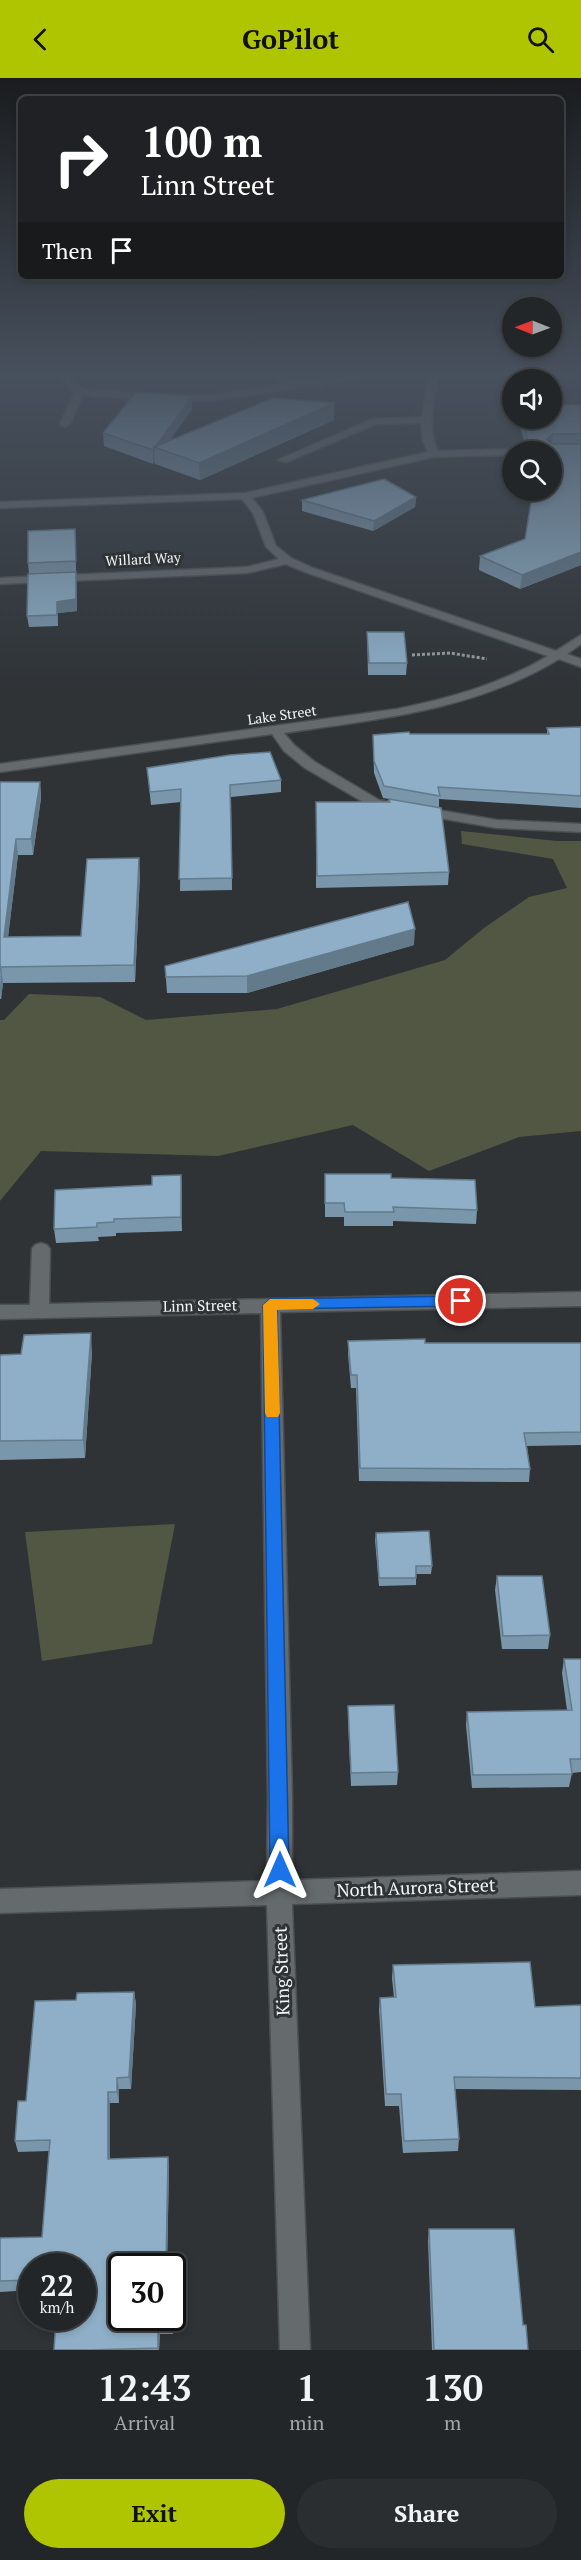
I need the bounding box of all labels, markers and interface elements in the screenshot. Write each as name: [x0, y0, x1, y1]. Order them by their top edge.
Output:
text: GoPilot: [242, 21, 339, 57]
icon: back: [24, 23, 57, 56]
icon: search: [524, 23, 557, 56]
text: 100 m: [141, 113, 262, 169]
icon: right: [42, 120, 120, 198]
text: Linn Street: [141, 167, 275, 203]
icon: arrive: [105, 234, 138, 267]
text: Then: [42, 236, 93, 265]
north arrow: [502, 297, 562, 357]
map controls: [502, 297, 562, 501]
button: sound: [502, 369, 562, 429]
button: search: [502, 441, 562, 501]
street label: Willard Way: [105, 547, 182, 570]
street label: Lake Street: [246, 700, 319, 729]
pin: [435, 1275, 486, 1326]
icon: arrive: [444, 1284, 477, 1317]
street label: Linn Street: [163, 1294, 238, 1316]
position arrow: [248, 1838, 312, 1902]
street label: North Aurora Street: [336, 1872, 496, 1902]
street label: King Street: [267, 1926, 295, 2016]
speed limit sign: 30: [108, 2253, 186, 2331]
text: 22: [40, 2265, 74, 2305]
text: km/h: [40, 2297, 74, 2317]
text: 12:43: [98, 2364, 191, 2411]
text: 1: [297, 2364, 317, 2411]
text: 130: [422, 2364, 483, 2411]
text: Arrival: [114, 2409, 175, 2436]
text: min: [289, 2409, 324, 2436]
text: m: [444, 2409, 461, 2436]
button: Exit: [24, 2479, 285, 2548]
button: Share: [297, 2479, 557, 2548]

